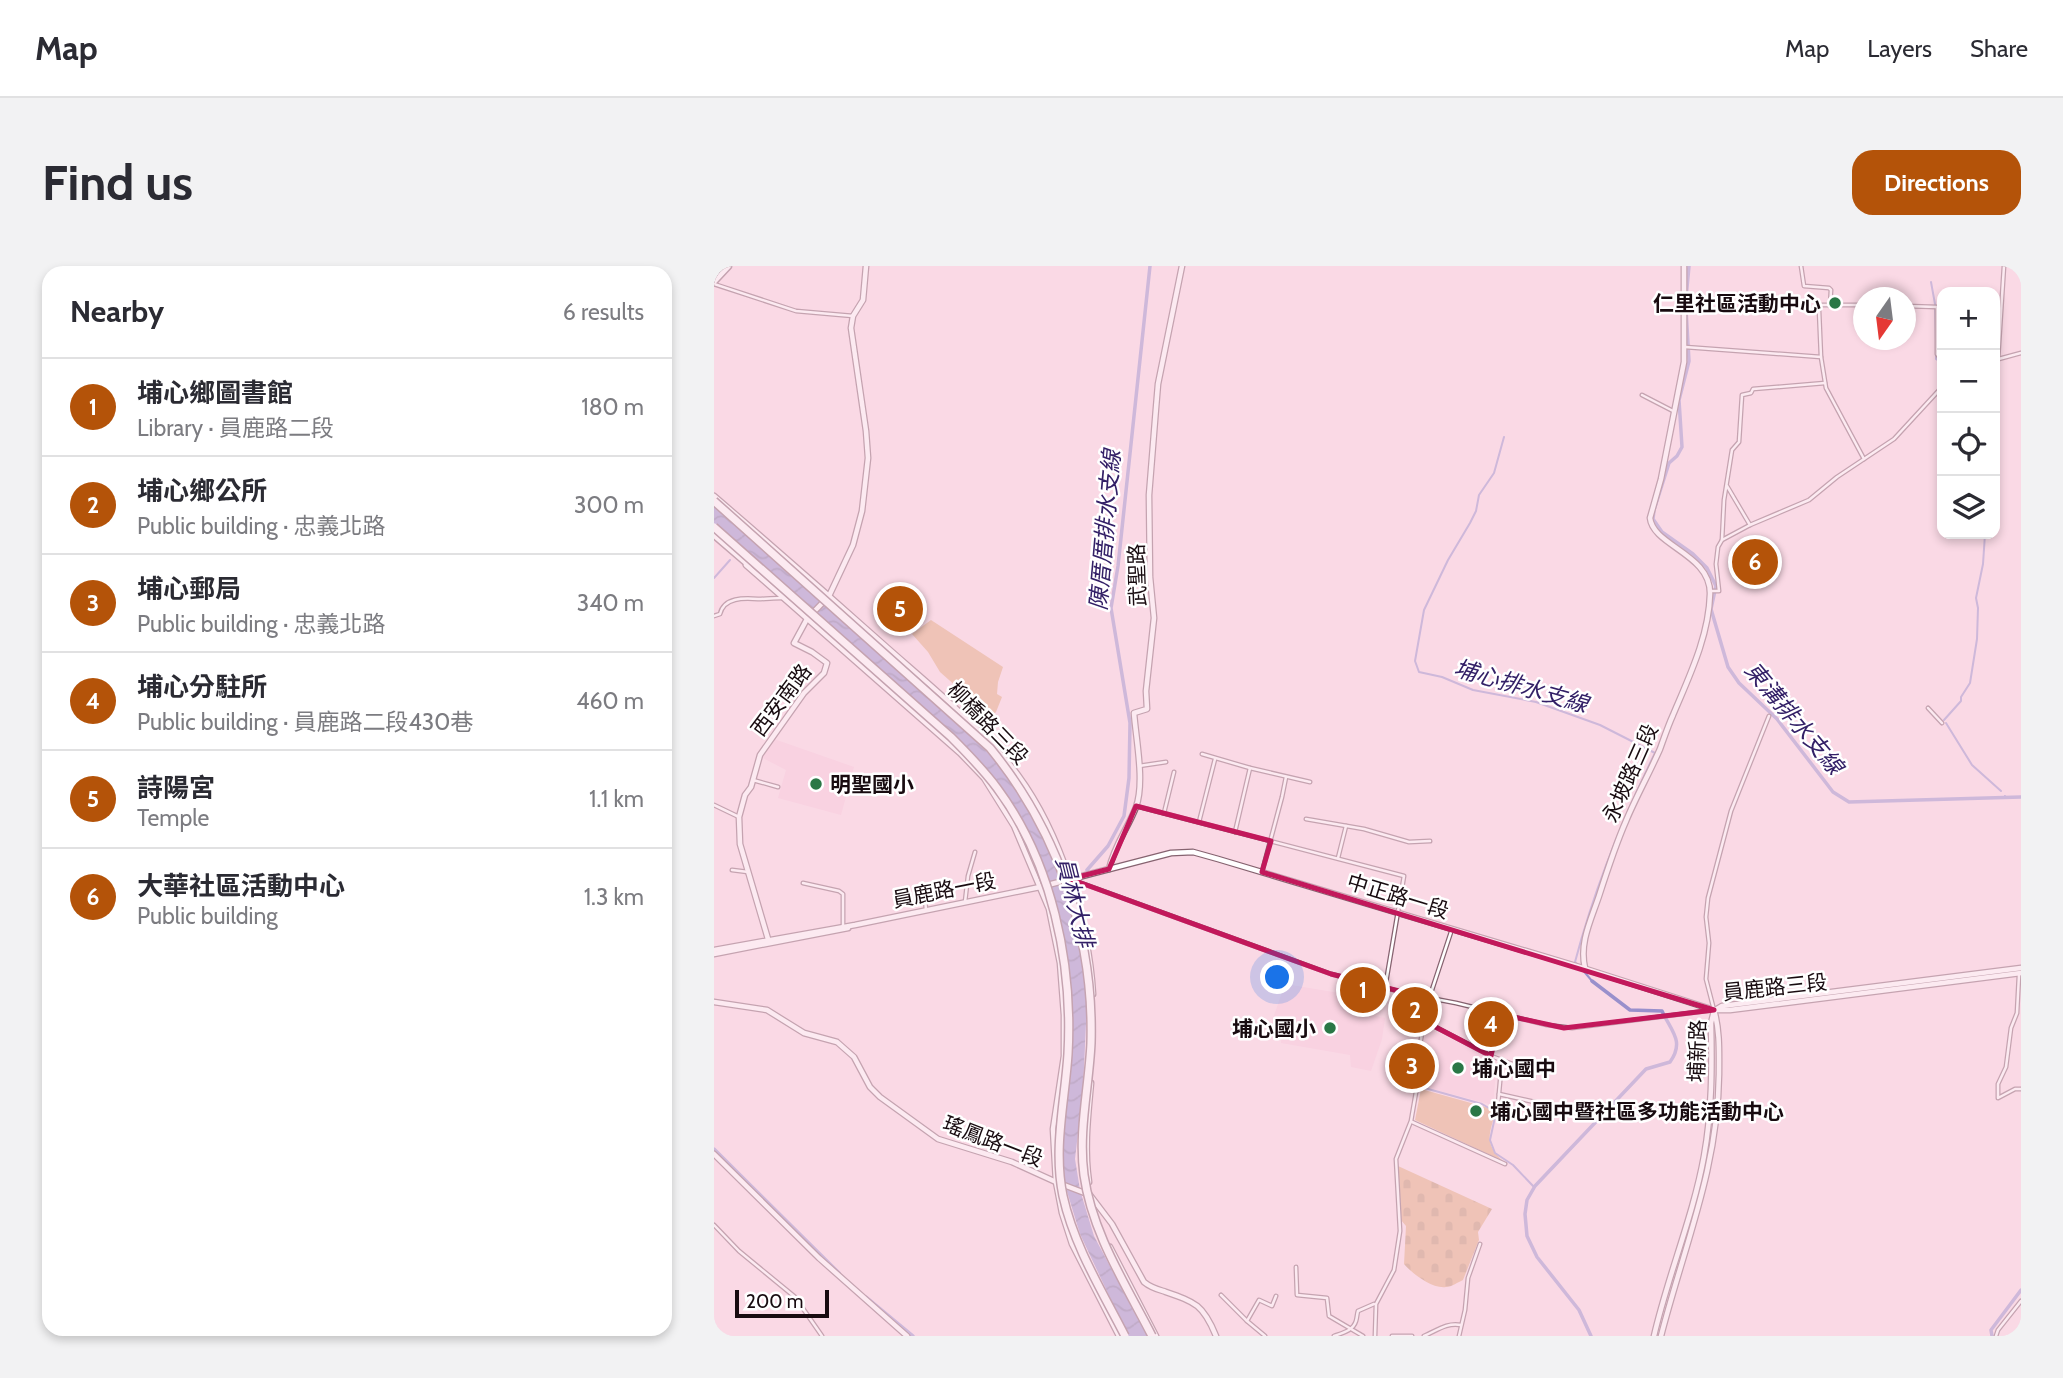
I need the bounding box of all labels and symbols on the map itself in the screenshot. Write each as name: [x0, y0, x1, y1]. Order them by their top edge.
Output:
north arrow: [1853, 287, 1916, 350]
place label: 仁里社區活動中心: [1653, 291, 1821, 316]
marker: 仁里社區活動中心: [1827, 295, 1843, 311]
water label: 陳厝厝排水支線: [1084, 446, 1126, 611]
pin: 6: [1732, 536, 1778, 588]
street label: 武聖路: [1123, 543, 1151, 607]
pin: 5: [877, 583, 923, 635]
water label: 埔心排水支線: [1451, 654, 1594, 719]
water label: 東溝排水支線: [1739, 656, 1851, 782]
street label: 西安南路: [746, 659, 816, 741]
street label: 柳橋路三段: [943, 677, 1033, 769]
street label: 永坡路三段: [1597, 720, 1663, 826]
place label: 明聖國小: [830, 772, 914, 797]
marker: 明聖國小: [808, 776, 824, 792]
water label: 員林大排: [1050, 854, 1100, 953]
street label: 員鹿路一段: [890, 868, 998, 912]
street label: 中正路一段: [1344, 869, 1452, 923]
your location: [1260, 960, 1294, 994]
pin: 1: [1340, 964, 1386, 1016]
street label: 員鹿路三段: [1721, 969, 1829, 1005]
pin: 2: [1392, 984, 1438, 1036]
pin: 4: [1468, 998, 1514, 1050]
place label: 埔心國小: [1232, 1016, 1316, 1041]
street label: 埔新路: [1683, 1019, 1711, 1083]
marker: 埔心國小: [1322, 1020, 1338, 1036]
pin: 3: [1389, 1040, 1435, 1092]
place label: 埔心國中: [1472, 1056, 1556, 1081]
marker: 埔心國中: [1450, 1060, 1466, 1076]
place label: 埔心國中暨社區多功能活動中心: [1490, 1099, 1784, 1124]
marker: 埔心國中暨社區多功能活動中心: [1468, 1103, 1484, 1119]
street label: 瑤鳳路一段: [940, 1111, 1046, 1171]
scale bar: [735, 1287, 830, 1319]

